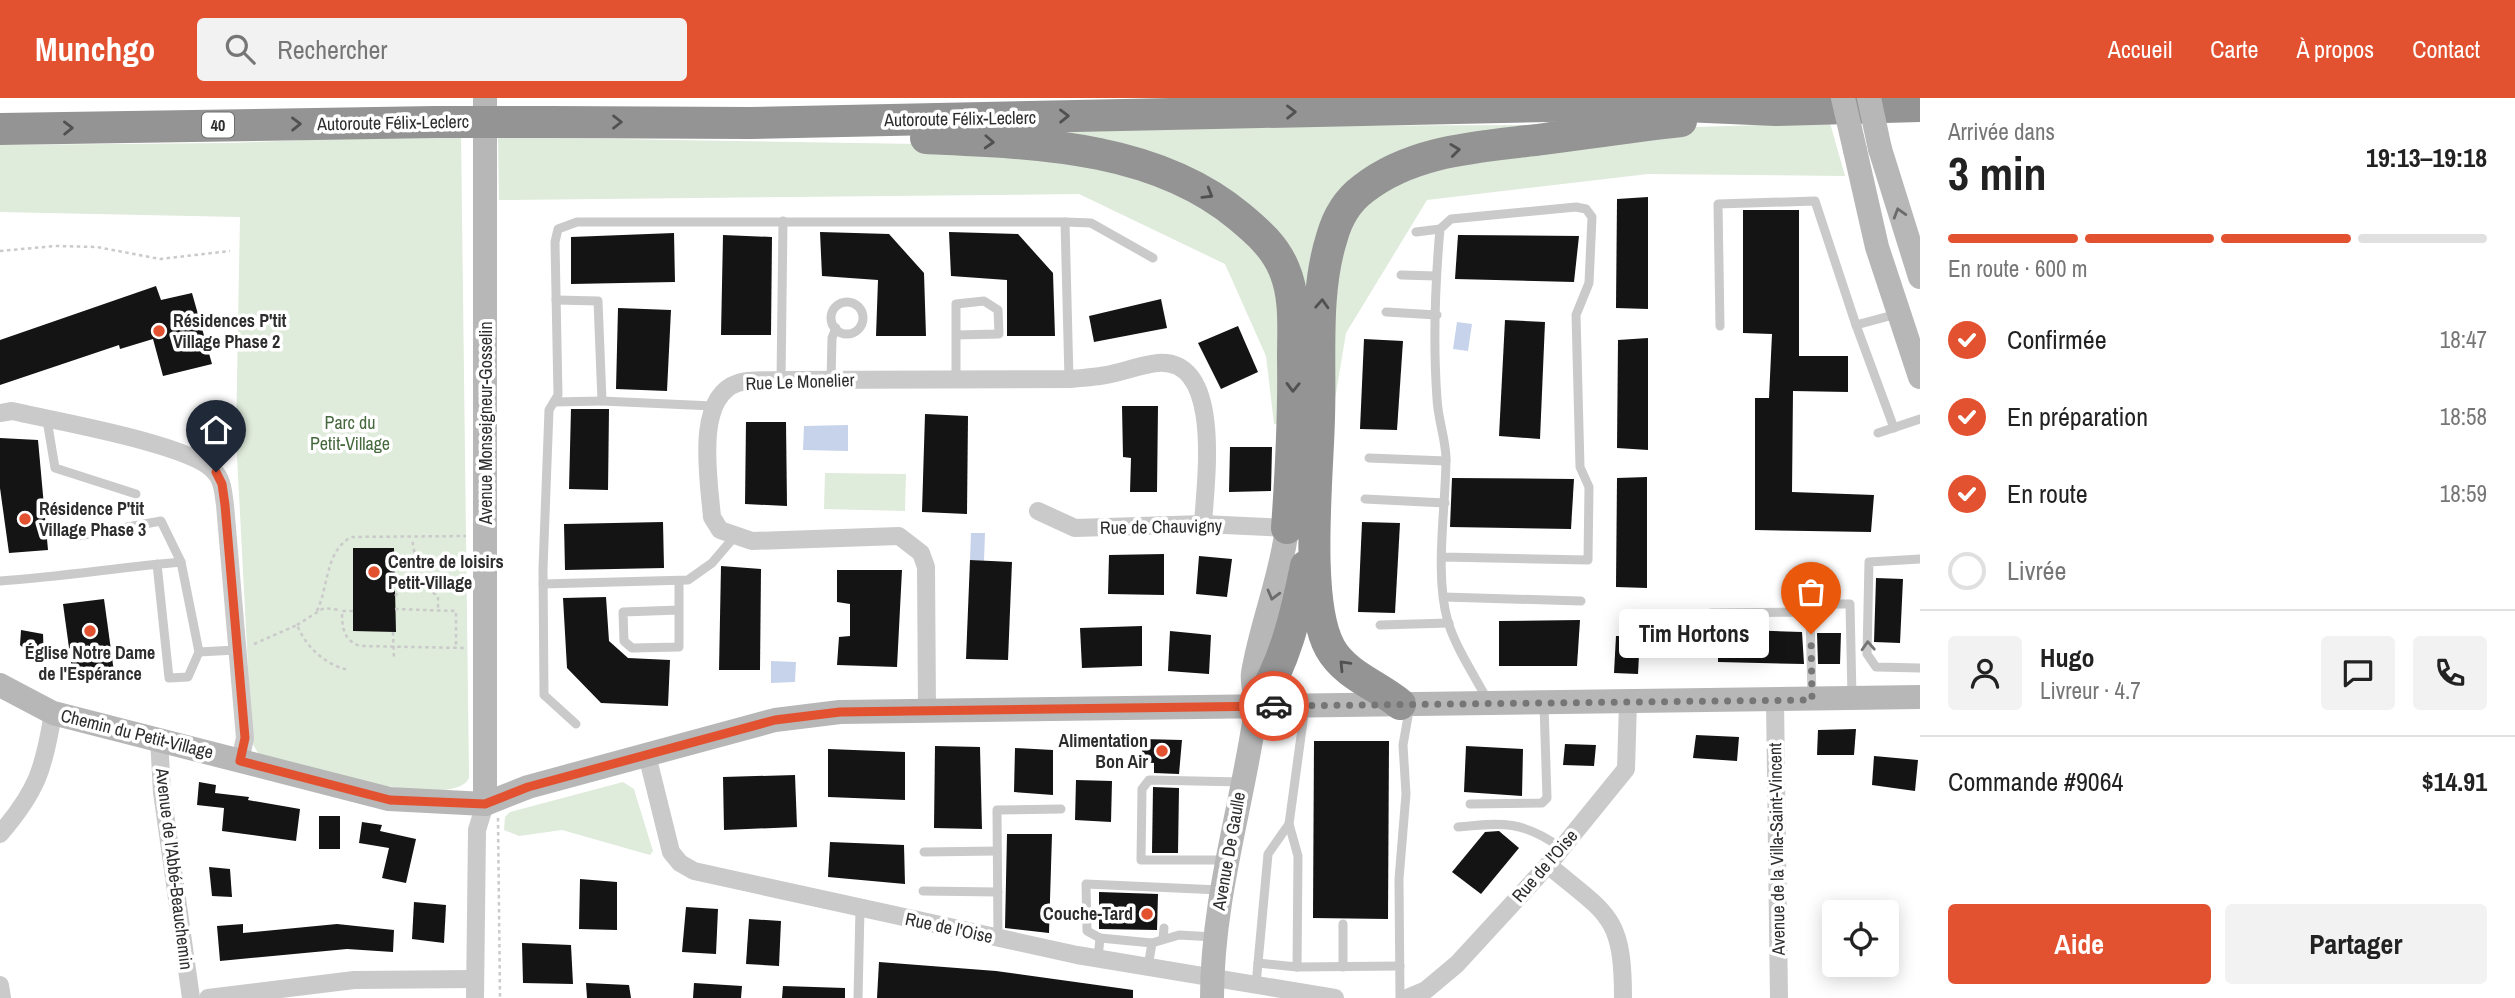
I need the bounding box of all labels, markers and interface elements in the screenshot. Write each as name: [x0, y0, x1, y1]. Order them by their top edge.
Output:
search box: [197, 18, 687, 81]
text: Munchgo: [35, 27, 155, 71]
icon: search: [221, 30, 259, 68]
text: Rechercher: [277, 32, 387, 67]
text: Accueil: [2108, 33, 2172, 65]
text: Carte: [2210, 33, 2258, 65]
text: À propos: [2296, 33, 2374, 65]
text: Contact: [2412, 33, 2480, 65]
one-way arrow: [1286, 104, 1297, 119]
street label: Autoroute Félix-Leclerc: [883, 105, 1036, 132]
street label: Autoroute Félix-Leclerc: [316, 109, 469, 136]
one-way arrow: [1058, 109, 1069, 124]
road number: 40: [202, 113, 234, 138]
one-way arrow: [613, 114, 623, 130]
one-way arrow: [291, 116, 301, 132]
text: Arrivée dans: [1948, 116, 2055, 147]
one-way arrow: [63, 120, 74, 136]
one-way arrow: [984, 134, 995, 149]
text: 19:13–19:18: [2366, 140, 2487, 175]
text: 3 min: [1948, 142, 2047, 204]
one-way arrow: [1449, 143, 1461, 158]
one-way arrow: [1201, 186, 1214, 199]
one-way arrow: [1893, 207, 1908, 219]
text: En route · 600 m: [1948, 253, 2087, 284]
one-way arrow: [1315, 298, 1330, 309]
place label: Résidences P'tit Village Phase 2: [173, 308, 287, 354]
street label: Avenue Monseigneur-Gosselin: [473, 321, 498, 526]
icon: check: [1948, 321, 1986, 359]
text: Confirmée: [2007, 322, 2107, 357]
marker: Résidences P'tit Village Phase 2: [151, 323, 167, 339]
text: 18:47: [2440, 324, 2487, 355]
street label: Rue Le Monelier: [745, 367, 855, 396]
one-way arrow: [1286, 381, 1301, 392]
icon: check: [1948, 398, 1986, 436]
text: En préparation: [2007, 399, 2148, 434]
pin: [186, 400, 246, 472]
text: 18:58: [2440, 401, 2487, 432]
park label: Parc du Petit-Village: [310, 410, 390, 456]
icon: home: [197, 411, 235, 449]
icon: check: [1948, 475, 1986, 513]
text: En route: [2007, 476, 2088, 511]
text: 18:59: [2440, 478, 2487, 509]
place label: Résidence P'tit Village Phase 3: [39, 496, 146, 542]
marker: Résidence P'tit Village Phase 3: [17, 511, 33, 527]
street label: Rue de Chauvigny: [1100, 513, 1223, 540]
place label: Centre de loisirs Petit-Village: [388, 549, 504, 595]
text: Livrée: [2007, 553, 2066, 588]
pin: [1781, 562, 1841, 634]
marker: Centre de loisirs Petit-Village: [366, 564, 382, 580]
icon: bag: [1792, 573, 1830, 611]
one-way arrow: [1267, 589, 1282, 601]
callout: Tim Hortons: [1618, 610, 1769, 658]
text: Tim Hortons: [1639, 618, 1749, 649]
marker: Église Notre Dame de l'Espérance: [82, 623, 98, 639]
button: person: [1948, 636, 2022, 710]
button: chat: [2321, 636, 2395, 710]
button: phone: [2413, 636, 2487, 710]
place label: Église Notre Dame de l'Espérance: [25, 640, 155, 686]
one-way arrow: [1860, 640, 1875, 651]
text: Hugo: [2040, 640, 2094, 675]
one-way arrow: [1340, 660, 1353, 673]
courier: [1239, 671, 1309, 741]
text: Livreur · 4.7: [2040, 675, 2141, 706]
icon: car: [1255, 687, 1293, 725]
street label: Chemin du Petit-Village: [58, 702, 216, 765]
place label: Alimentation Bon Air: [1059, 728, 1148, 774]
marker: Alimentation Bon Air: [1154, 743, 1170, 759]
street label: Avenue de la Villa-Saint-Vincent: [1762, 743, 1791, 957]
text: Commande #9064: [1948, 764, 2123, 799]
text: $14.91: [2422, 764, 2487, 799]
street label: Avenue de l'Abbé-Beauchemin: [150, 766, 199, 971]
street label: Avenue De Gaulle: [1206, 790, 1251, 913]
street label: Rue de l'Oise: [1506, 824, 1583, 907]
map controls: [1822, 900, 1899, 977]
button: locate: [1822, 900, 1899, 977]
place label: Couche-Tard: [1043, 901, 1133, 926]
button: Aide: [1948, 904, 2211, 984]
button: Partager: [2225, 904, 2487, 984]
street label: Rue de l'Oise: [903, 906, 995, 949]
marker: Couche-Tard: [1139, 906, 1155, 922]

